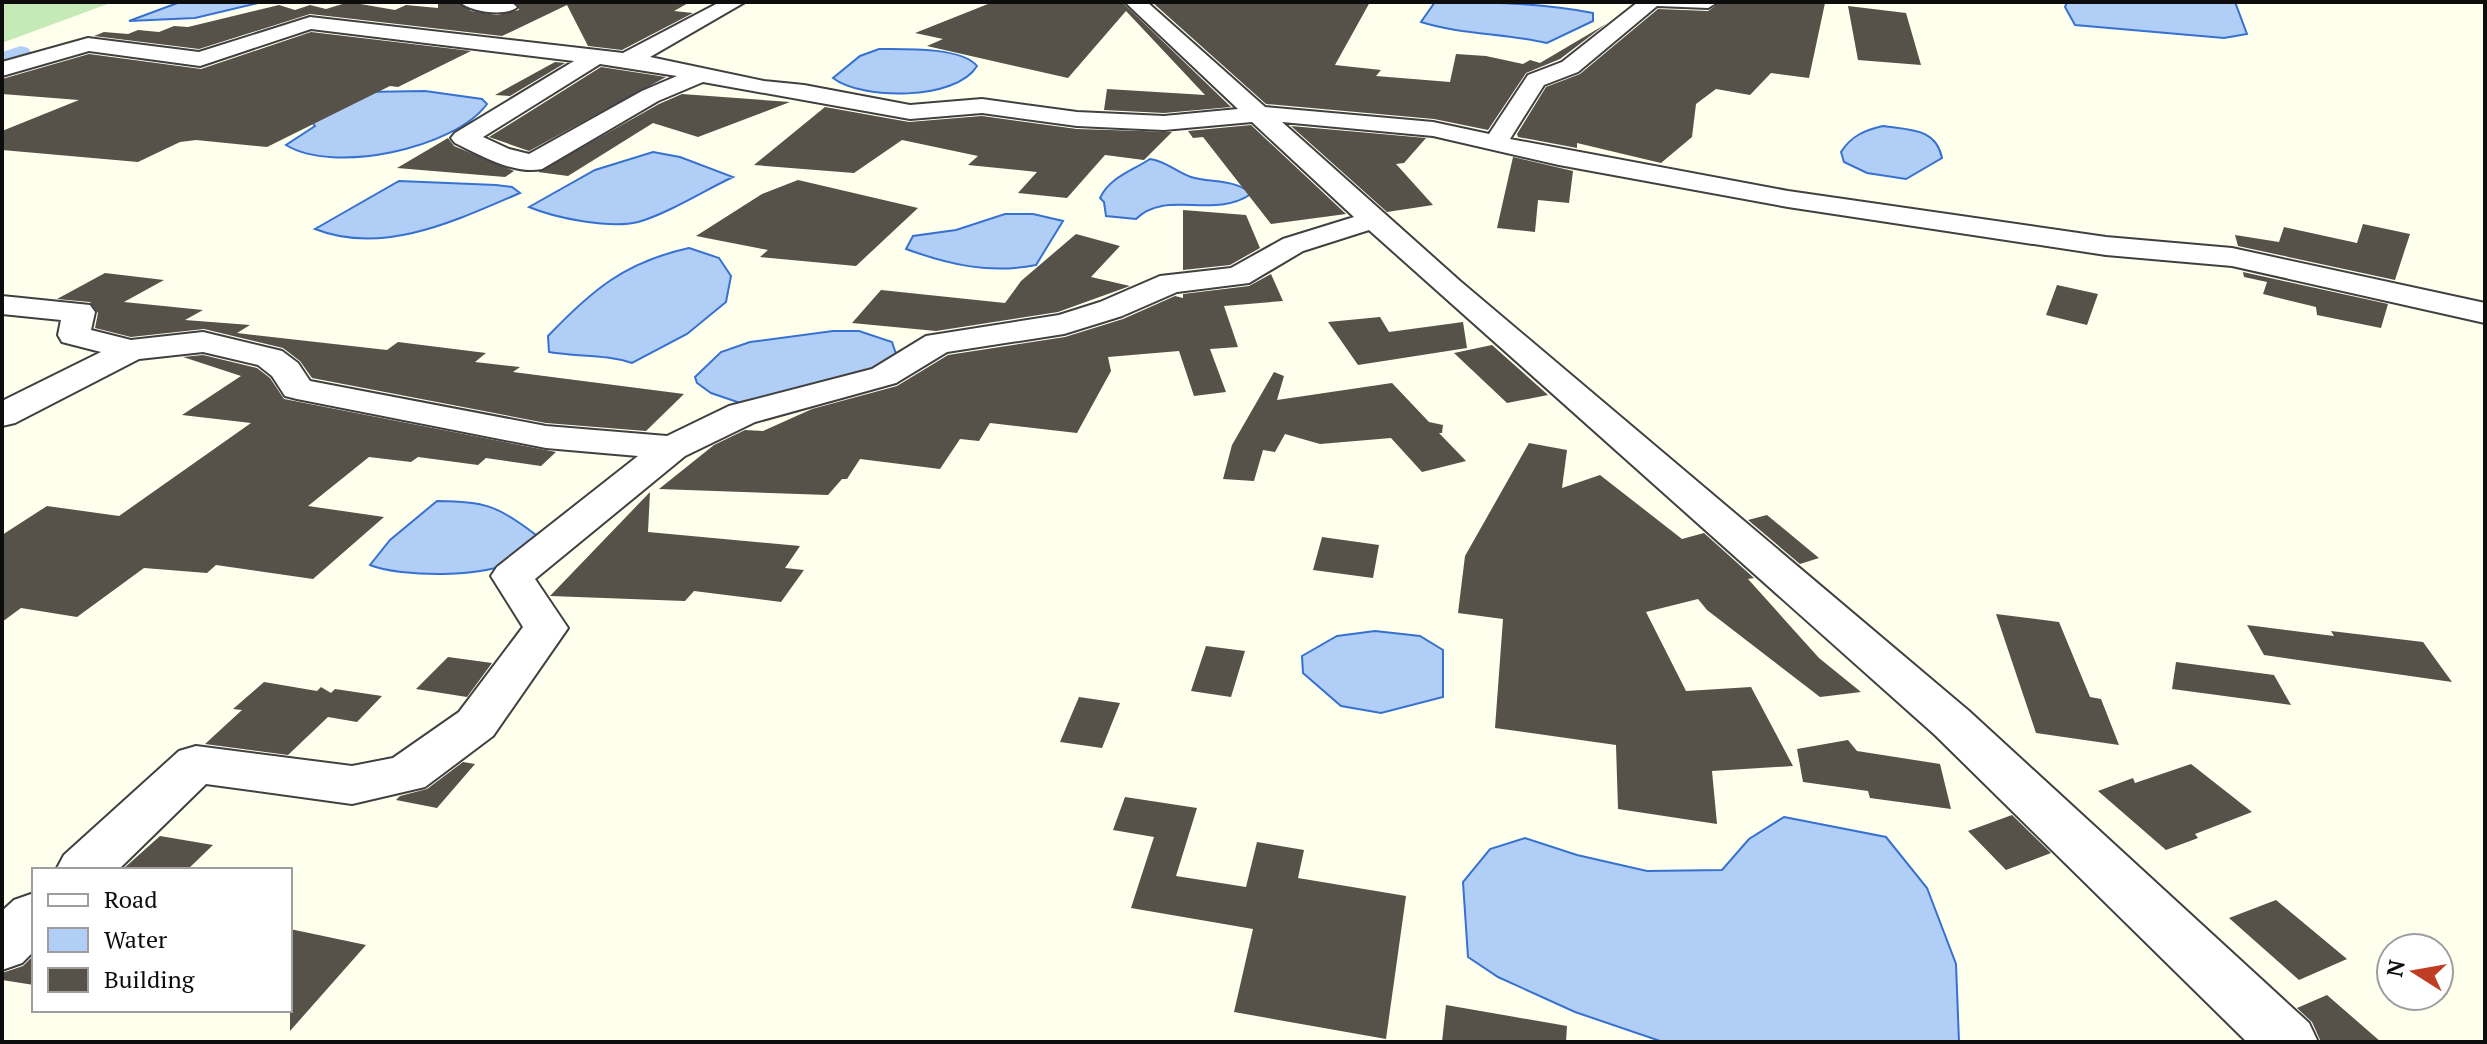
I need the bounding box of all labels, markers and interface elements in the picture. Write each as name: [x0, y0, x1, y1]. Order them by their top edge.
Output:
legend: [32, 868, 292, 1012]
text: Road: [104, 883, 158, 915]
text: Water: [104, 923, 168, 955]
north arrow: [2375, 932, 2455, 1012]
text: N: [2379, 957, 2411, 979]
text: Building: [104, 963, 195, 995]

